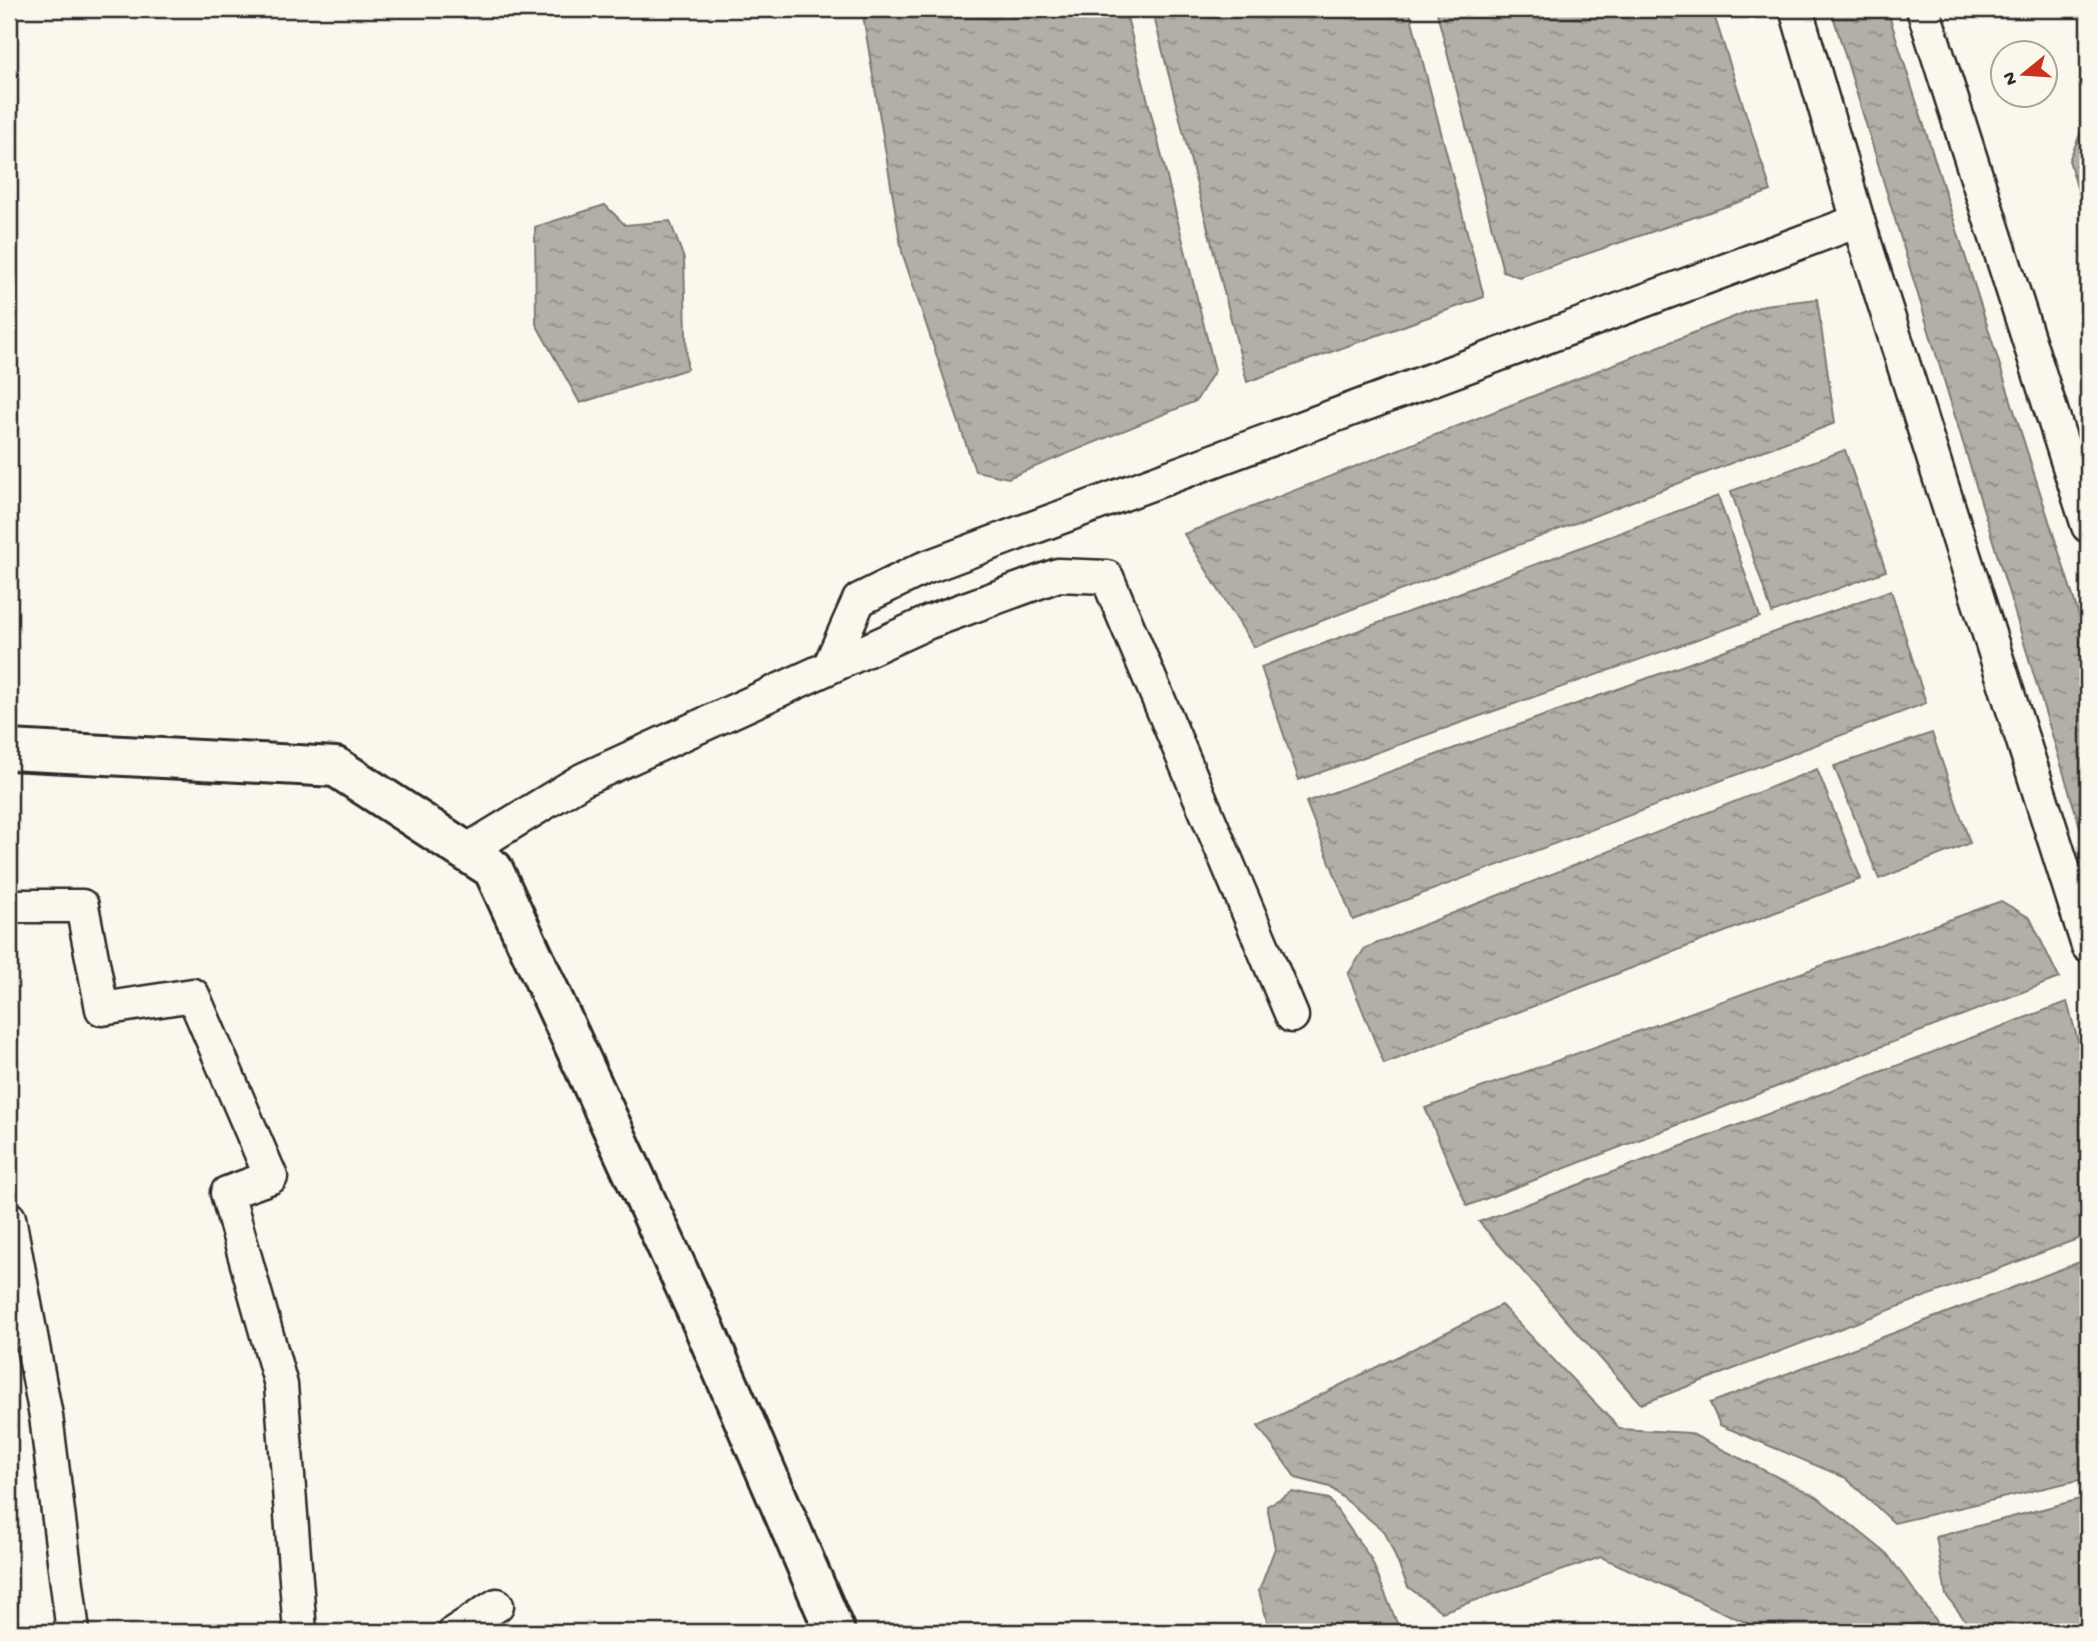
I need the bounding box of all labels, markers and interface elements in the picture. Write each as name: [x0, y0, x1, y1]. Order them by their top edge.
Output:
north arrow: [1988, 38, 2058, 108]
text: N: [1998, 69, 2024, 88]

